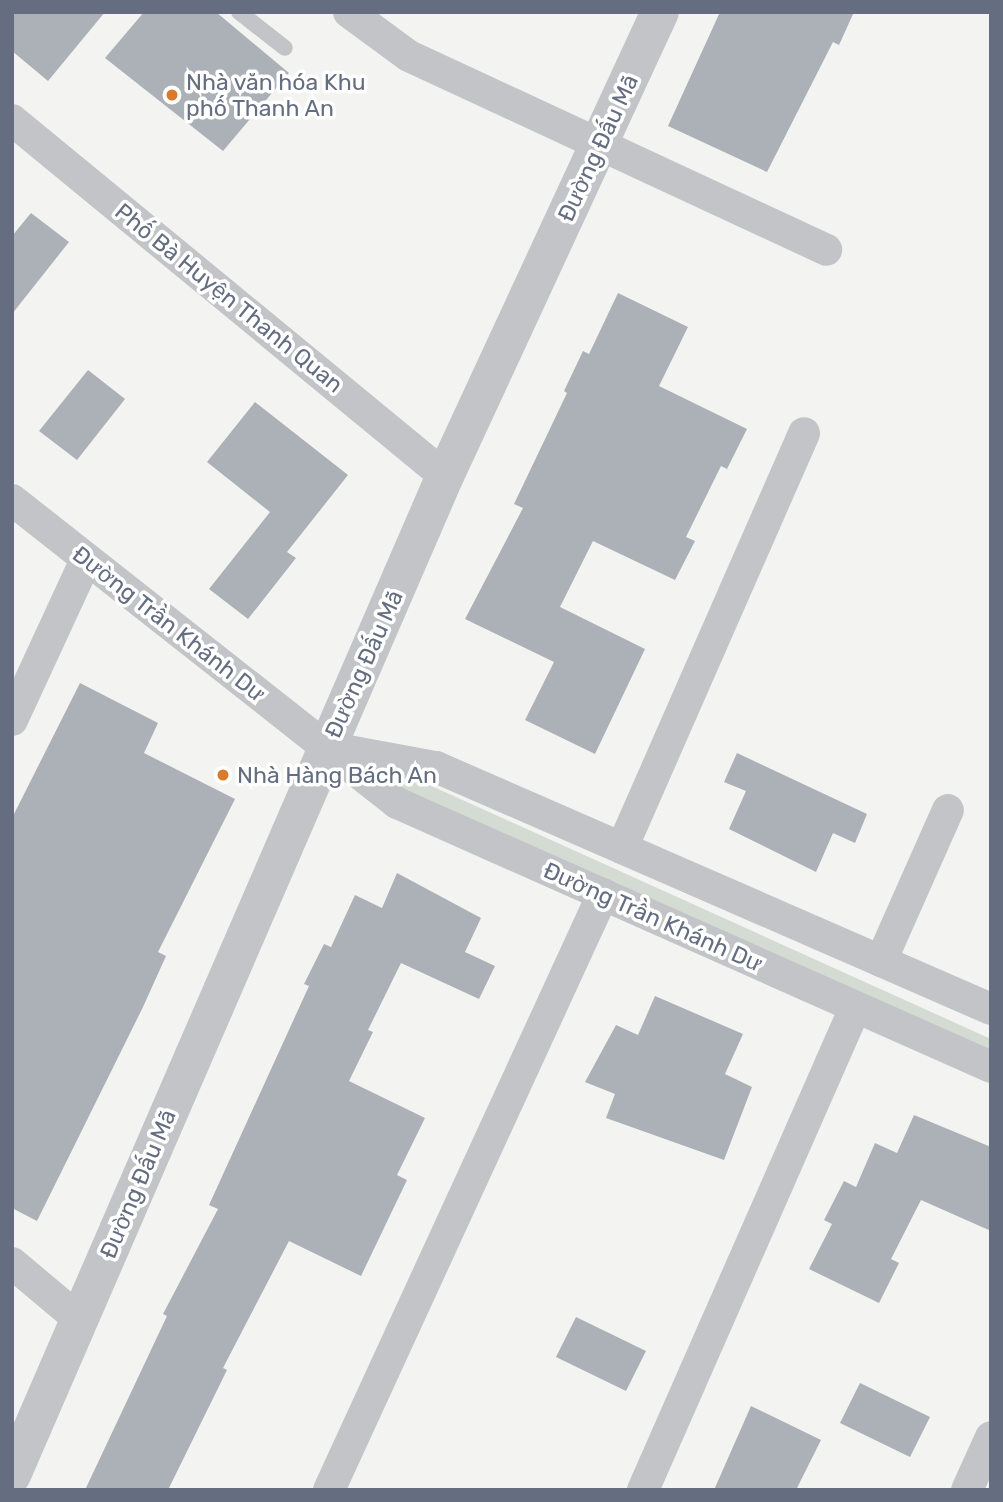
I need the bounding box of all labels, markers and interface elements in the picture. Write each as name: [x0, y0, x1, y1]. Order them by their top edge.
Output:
place label: Nhà văn hóa Khu phố Thanh An: [186, 68, 366, 122]
street label: Đường Đấu Mã: [552, 70, 644, 226]
marker: Nhà văn hóa Khu phố Thanh An: [164, 87, 180, 103]
street label: Phố Bà Huyện Thanh Quan: [109, 197, 349, 399]
street label: Đường Trần Khánh Dư: [67, 540, 271, 708]
street label: Đường Đấu Mã: [319, 586, 409, 742]
place label: Nhà Hàng Bách An: [237, 761, 437, 789]
marker: Nhà Hàng Bách An: [215, 767, 231, 783]
street label: Đường Trần Khánh Dư: [539, 856, 767, 978]
street label: Đường Đấu Mã: [94, 1105, 182, 1263]

